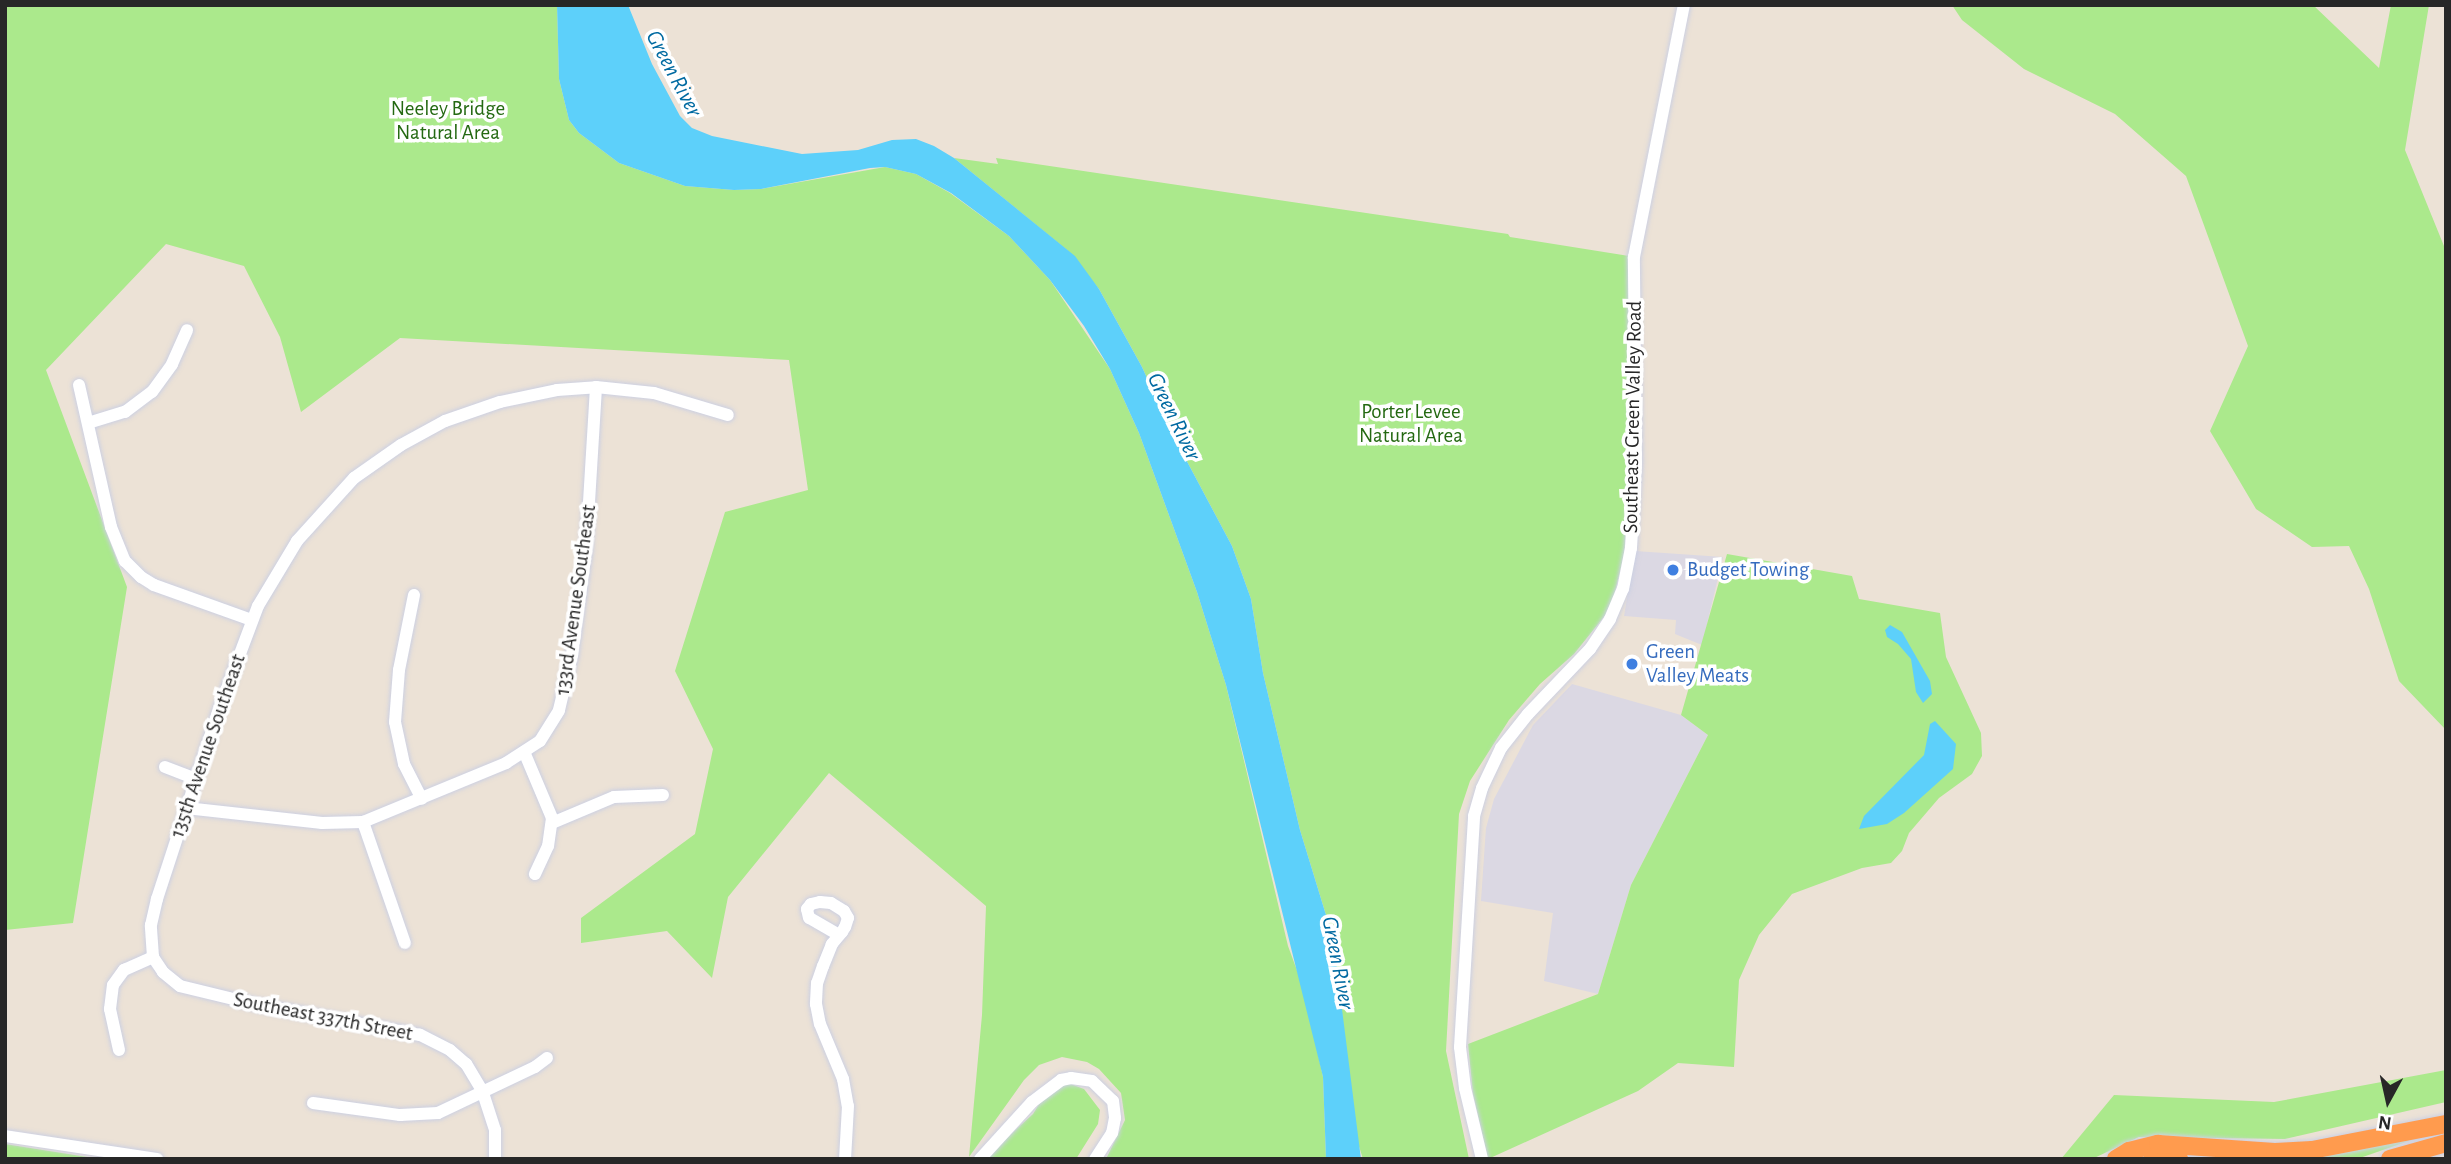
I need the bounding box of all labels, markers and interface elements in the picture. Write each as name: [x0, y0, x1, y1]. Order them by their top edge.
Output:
water label: Green River: [639, 26, 707, 122]
park label: Neeley Bridge Natural Area: [391, 96, 505, 146]
street label: Southeast Green Valley Road: [1618, 300, 1648, 534]
water label: Green River: [1140, 369, 1206, 465]
park label: Porter Levee Natural Area: [1359, 399, 1463, 449]
street label: 133rd Avenue Southeast: [550, 503, 602, 697]
place label: Budget Towing: [1687, 557, 1809, 583]
marker: Budget Towing: [1665, 562, 1681, 578]
place label: Green Valley Meats: [1646, 639, 1749, 689]
street label: 135th Avenue Southeast: [165, 651, 251, 841]
marker: Green Valley Meats: [1624, 656, 1640, 672]
water label: Green River: [1314, 914, 1360, 1012]
street label: Southeast 337th Street: [231, 987, 415, 1047]
north arrow: [2353, 1066, 2423, 1136]
text: N: [2377, 1112, 2393, 1133]

